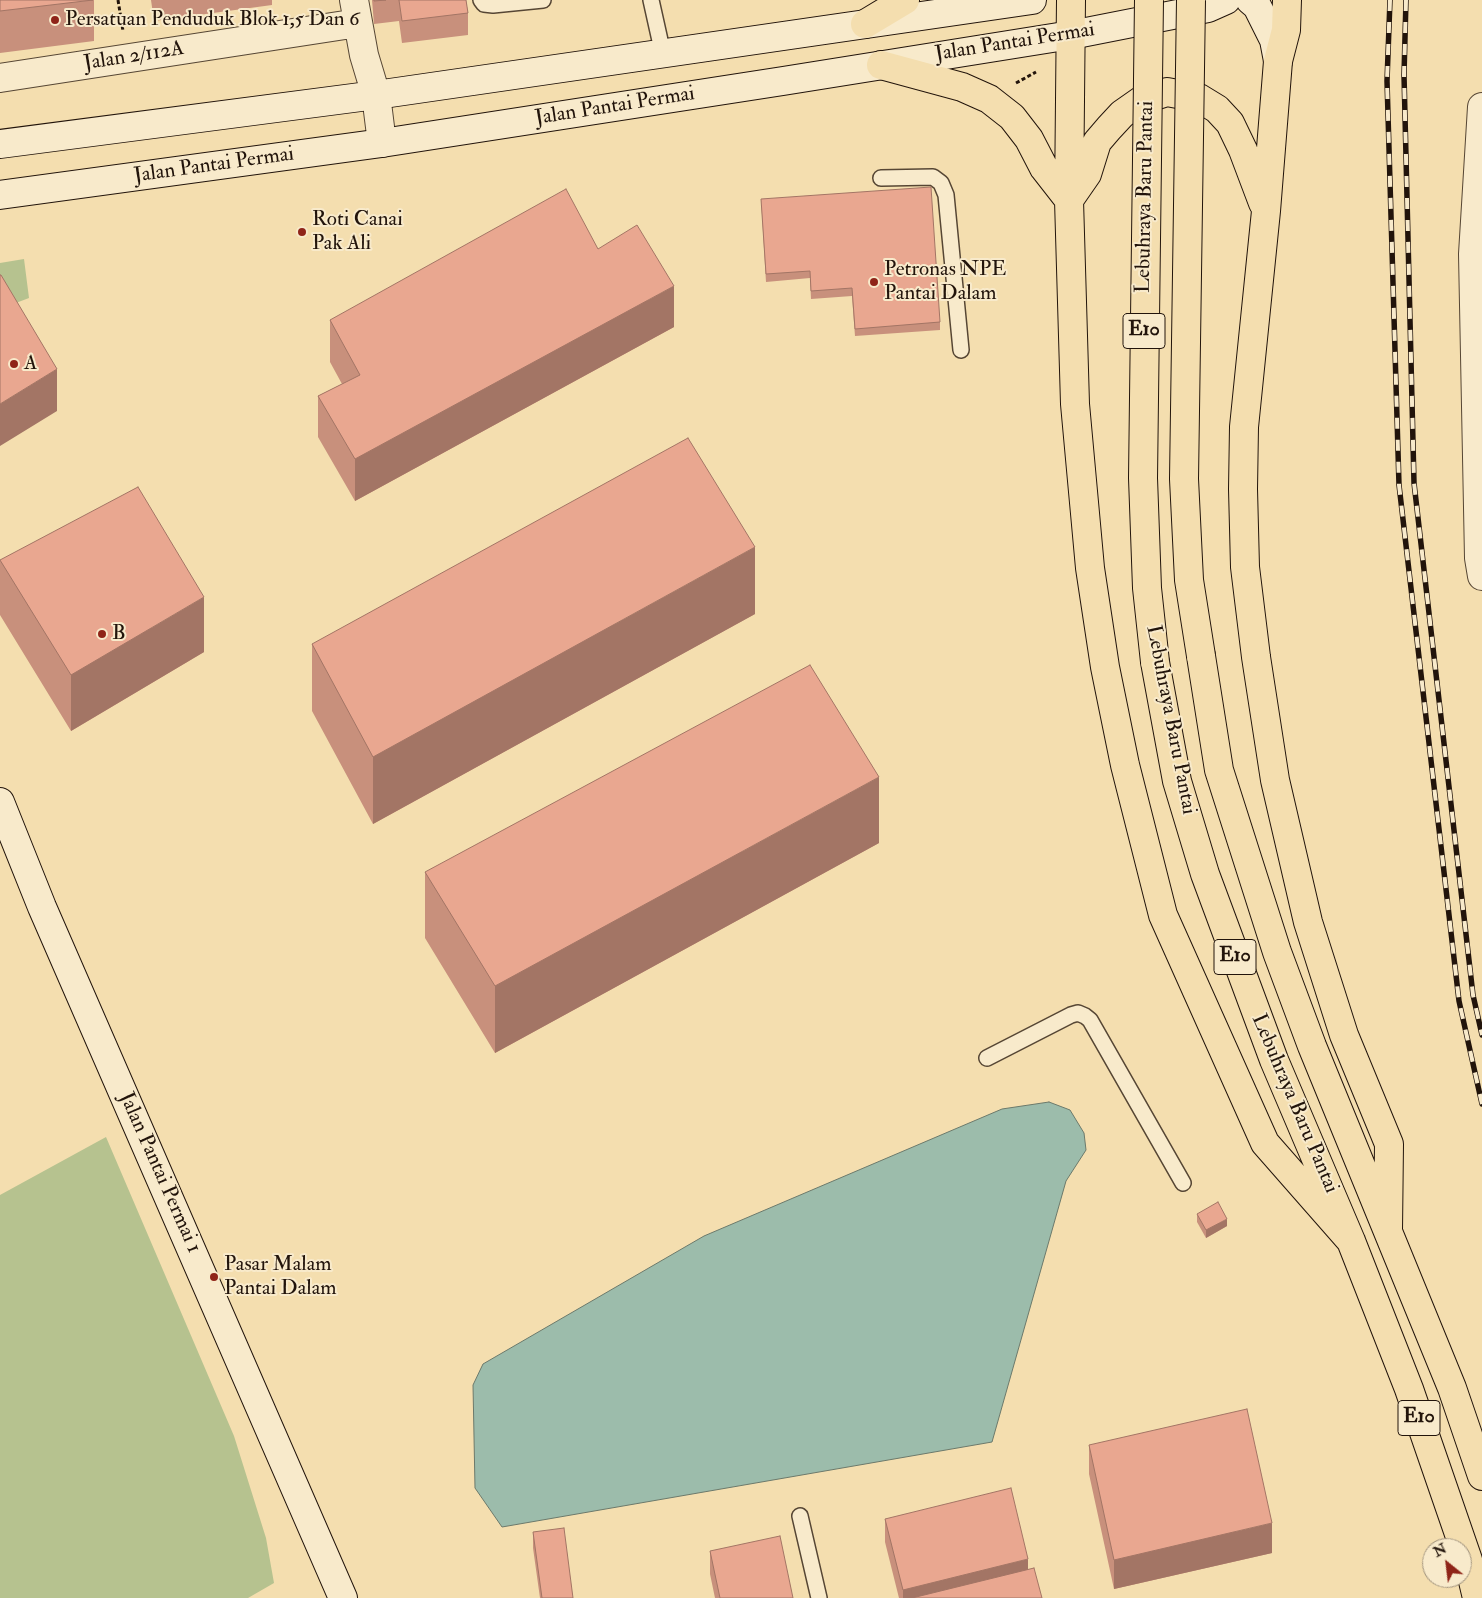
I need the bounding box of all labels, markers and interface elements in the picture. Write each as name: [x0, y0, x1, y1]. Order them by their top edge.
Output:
place label: Persatuan Penduduk Blok 1,5 Dan 6: [65, 7, 360, 33]
marker: Persatuan Penduduk Blok 1,5 Dan 6: [49, 14, 61, 26]
street label: Jalan Pantai Permai: [933, 18, 1097, 68]
street label: Jalan 2/112A: [82, 37, 186, 77]
street label: Jalan Pantai Permai: [533, 82, 697, 132]
street label: Lebuhraya Baru Pantai: [1132, 101, 1160, 293]
street label: Jalan Pantai Permai: [132, 142, 296, 190]
place label: Roti Canai Pak Ali: [312, 207, 403, 257]
marker: Roti Canai Pak Ali: [296, 226, 308, 238]
place label: Petronas NPE Pantai Dalam: [884, 257, 1006, 307]
marker: Petronas NPE Pantai Dalam: [868, 276, 880, 288]
road number: E10: [1123, 314, 1165, 348]
place label: A: [24, 351, 37, 377]
marker: A: [8, 358, 20, 370]
place label: B: [112, 621, 126, 647]
street label: Lebuhraya Baru Pantai: [1139, 623, 1201, 817]
marker: B: [96, 628, 108, 640]
road number: E10: [1214, 940, 1256, 974]
street label: Lebuhraya Baru Pantai: [1245, 1011, 1343, 1197]
street label: Jalan Pantai Permai 1: [112, 1089, 206, 1257]
place label: Pasar Malam Pantai Dalam: [224, 1252, 337, 1302]
marker: Pasar Malam Pantai Dalam: [208, 1271, 220, 1283]
road number: E10: [1398, 1400, 1440, 1436]
north arrow: [1422, 1538, 1472, 1588]
text: N: [1430, 1540, 1450, 1561]

